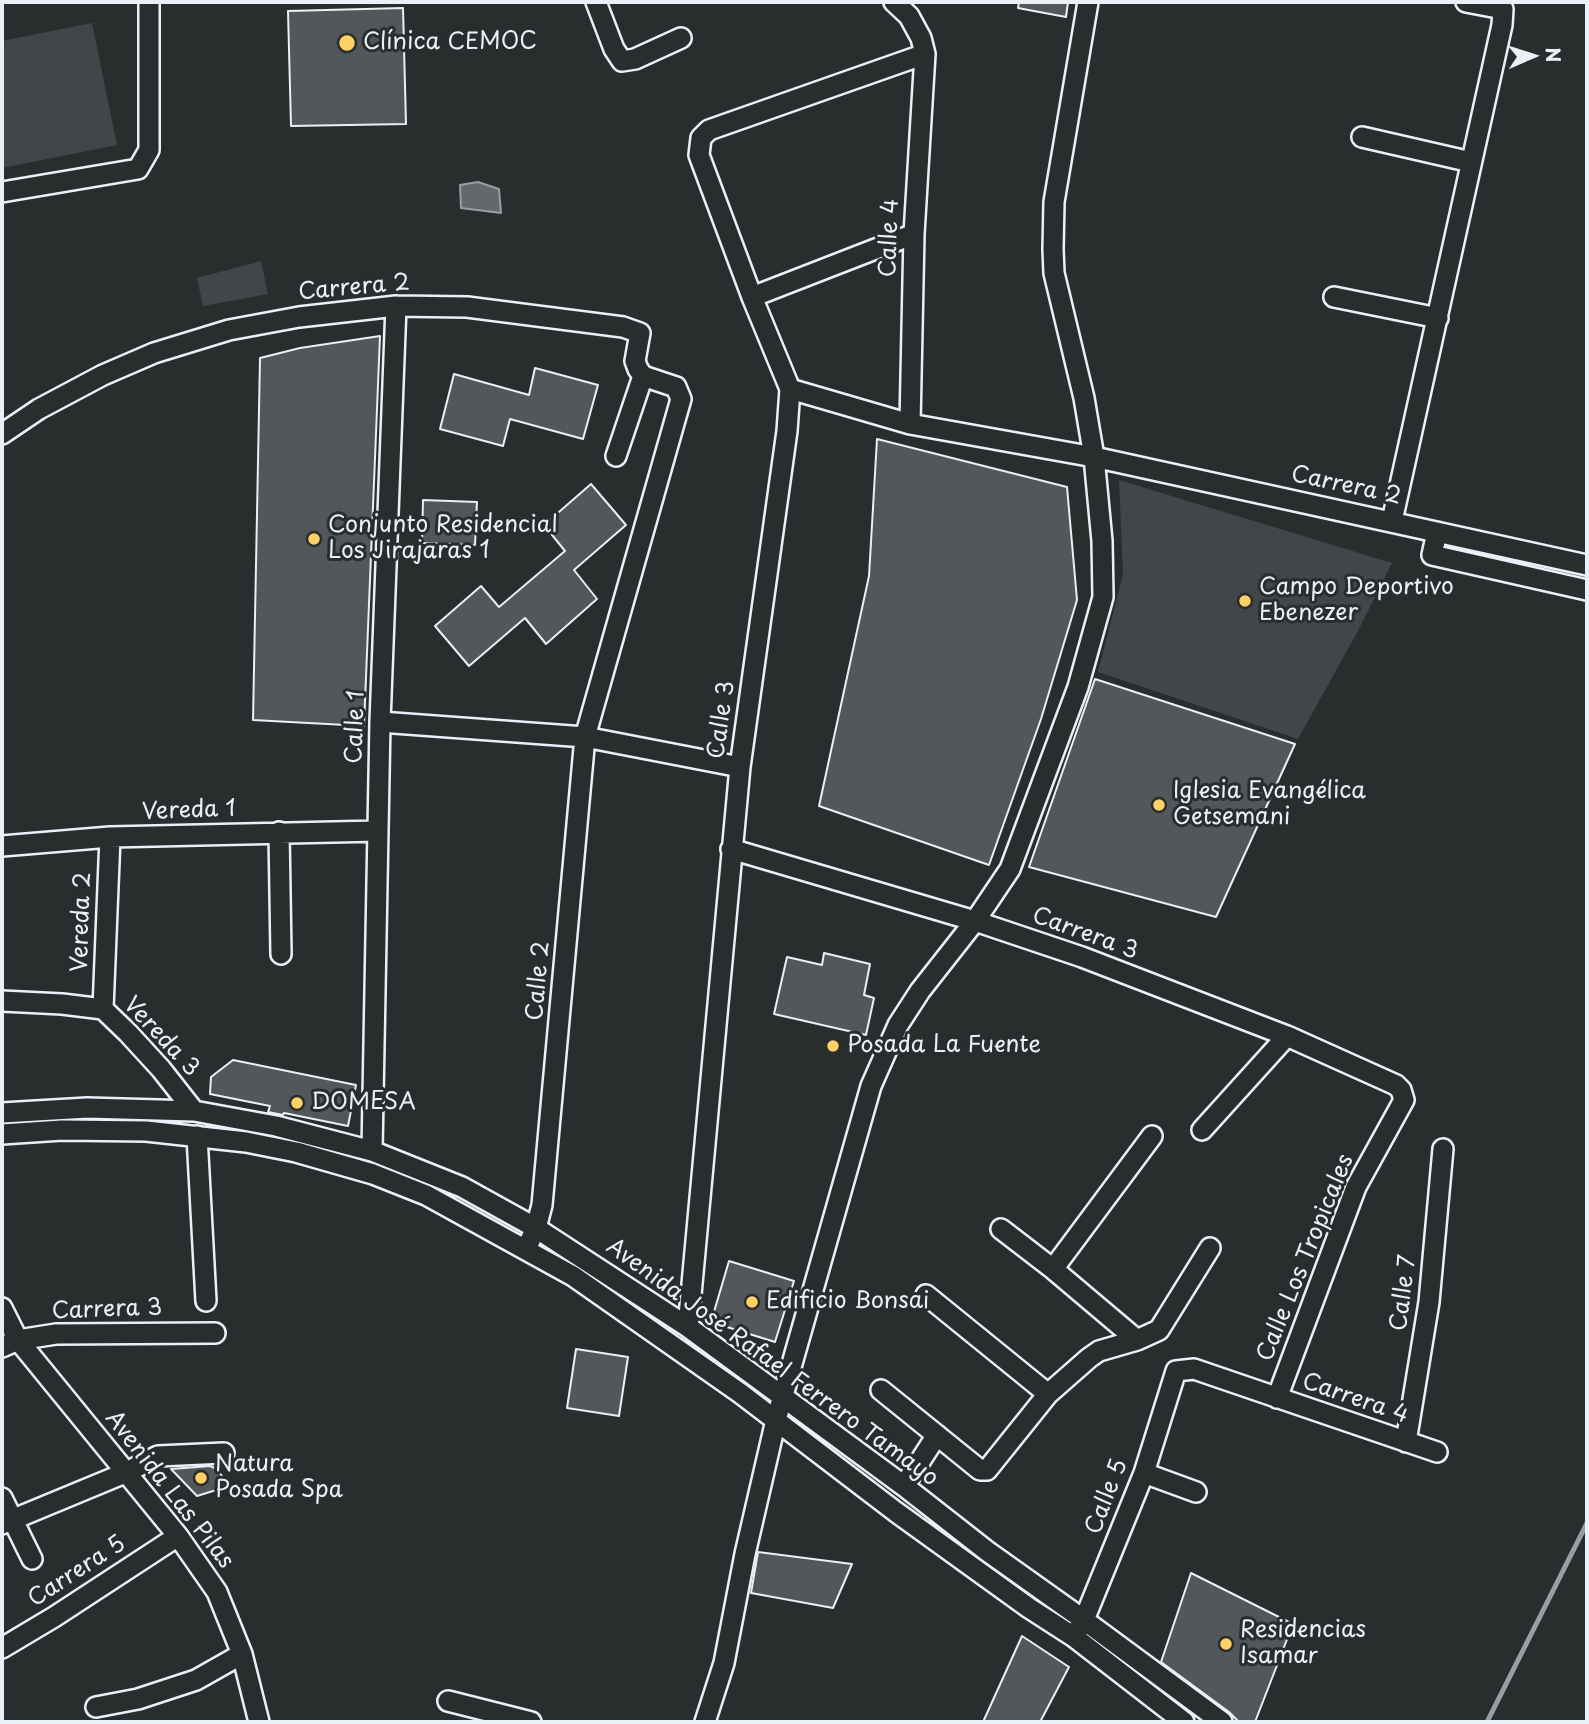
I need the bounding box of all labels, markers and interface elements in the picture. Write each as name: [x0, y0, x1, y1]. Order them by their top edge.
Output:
north arrow: [1498, 21, 1568, 91]
place label: Clínica CEMOC: [363, 29, 537, 57]
marker: Clínica CEMOC: [337, 33, 357, 53]
text: N: [1540, 47, 1568, 63]
street label: Calle 4: [875, 198, 905, 278]
street label: Carrera 2: [297, 269, 411, 307]
street label: Carrera 2: [1288, 461, 1404, 511]
place label: Conjunto Residencial Los Jirajaras 1: [328, 512, 558, 566]
marker: Conjunto Residencial Los Jirajaras 1: [306, 531, 322, 547]
place label: Campo Deportivo Ebenezer: [1259, 574, 1454, 628]
marker: Campo Deportivo Ebenezer: [1237, 593, 1253, 609]
street label: Calle 3: [703, 679, 741, 761]
street label: Calle 1: [341, 690, 371, 764]
place label: Iglesia Evangélica Getsemani: [1173, 778, 1366, 832]
street label: Vereda 1: [142, 796, 236, 826]
marker: Iglesia Evangélica Getsemani: [1151, 797, 1167, 813]
street label: Vereda 2: [66, 872, 98, 972]
street label: Carrera 3: [1028, 902, 1142, 966]
street label: Calle 2: [522, 940, 556, 1022]
street label: Vereda 3: [117, 991, 205, 1083]
place label: Posada La Fuente: [847, 1032, 1041, 1060]
marker: Posada La Fuente: [825, 1038, 841, 1054]
place label: DOMESA: [311, 1089, 416, 1117]
marker: DOMESA: [289, 1095, 305, 1111]
street label: Calle Los Tropicales: [1252, 1150, 1360, 1366]
street label: Avenida José Rafael Ferrero Tamayo: [601, 1233, 943, 1493]
street label: Calle 7: [1386, 1253, 1422, 1333]
place label: Edificio Bonsai: [766, 1288, 929, 1316]
street label: Carrera 3: [51, 1294, 163, 1326]
marker: Edificio Bonsai: [744, 1294, 760, 1310]
street label: Carrera 4: [1298, 1368, 1412, 1430]
street label: Avenida Las Pilas: [99, 1406, 239, 1574]
place label: Natura Posada Spa: [215, 1451, 343, 1505]
street label: Calle 5: [1080, 1456, 1134, 1538]
marker: Natura Posada Spa: [193, 1470, 209, 1486]
street label: Carrera 5: [23, 1530, 131, 1614]
place label: Residencias Isamar: [1240, 1617, 1366, 1671]
marker: Residencias Isamar: [1218, 1636, 1234, 1652]

